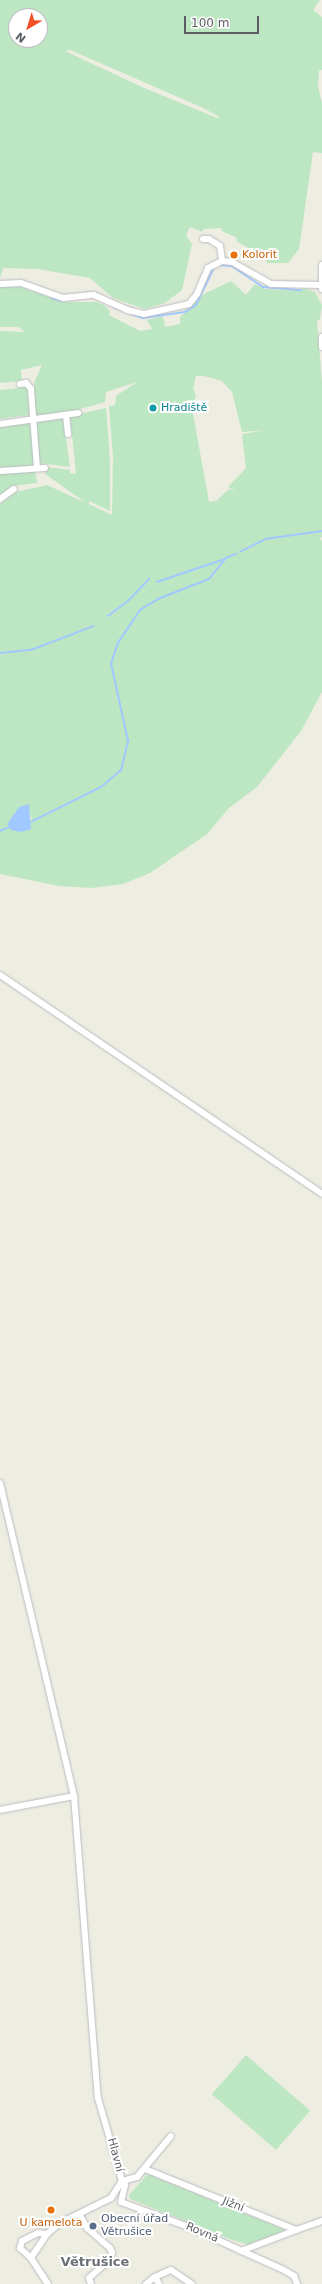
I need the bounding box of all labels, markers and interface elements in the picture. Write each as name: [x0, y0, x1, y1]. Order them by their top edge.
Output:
north arrow: [8, 8, 48, 48]
scale bar: [186, 8, 261, 34]
text: 100 m: [191, 16, 229, 30]
text: N: [13, 29, 29, 45]
place label: Kolorit: [242, 248, 277, 262]
marker: Kolorit: [229, 250, 239, 260]
place label: Hradiště: [161, 401, 207, 415]
marker: Hradiště: [148, 403, 158, 413]
street label: Hlavní: [104, 2137, 126, 2173]
street label: Jižní: [220, 2195, 246, 2215]
marker: U kamelota: [46, 2205, 56, 2215]
place label: Obecní úřad Větrušice: [101, 2213, 168, 2239]
place label: U kamelota: [20, 2216, 82, 2230]
street label: Rovná: [184, 2220, 220, 2246]
marker: Obecní úřad Větrušice: [88, 2221, 98, 2231]
district label: Větrušice: [61, 2254, 129, 2270]

